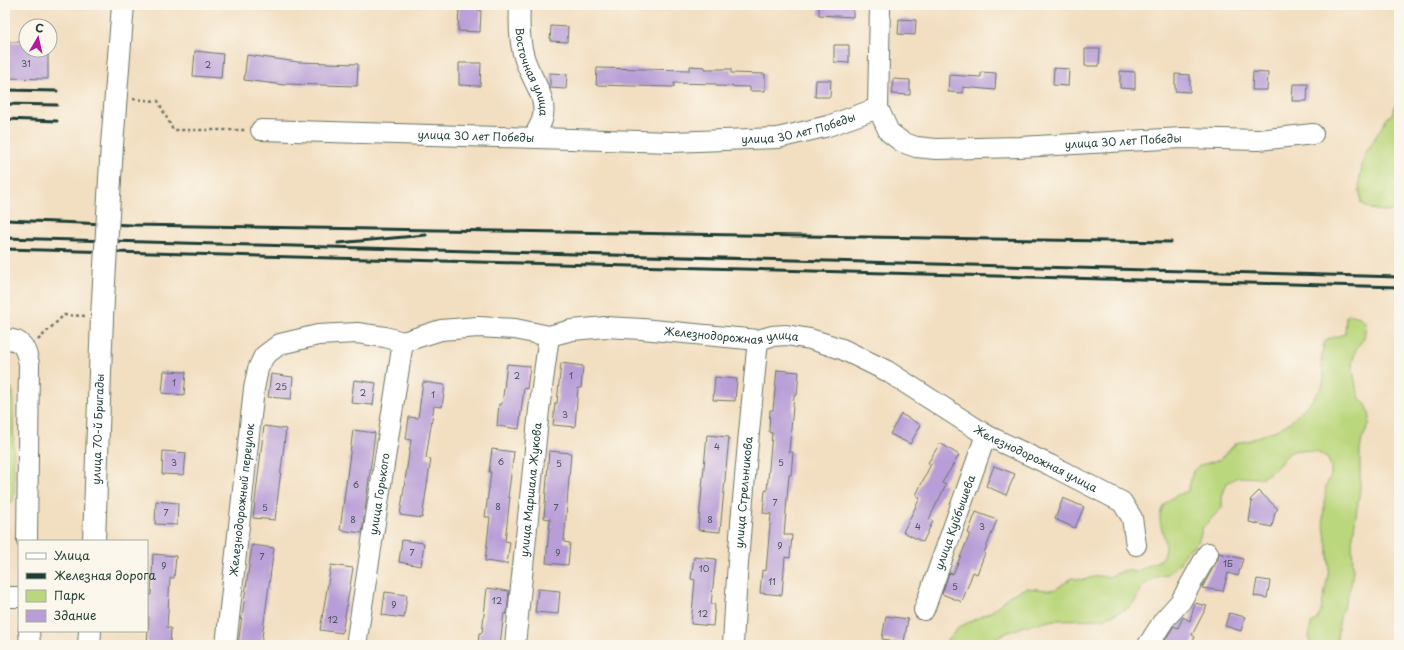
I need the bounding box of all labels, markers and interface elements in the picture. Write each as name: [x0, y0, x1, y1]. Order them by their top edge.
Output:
north arrow: [18, 18, 58, 58]
text: С: [34, 19, 45, 37]
street label: Восточная улица: [512, 27, 553, 117]
house number: 31: [21, 56, 31, 70]
house number: 2: [205, 57, 211, 71]
street label: улица 30 лет Победы: [741, 108, 858, 147]
street label: улица 30 лет Победы: [417, 126, 535, 146]
street label: улица 30 лет Победы: [1064, 129, 1182, 152]
street label: Железнодорожная улица: [663, 322, 800, 348]
house number: 2: [514, 368, 520, 382]
house number: 1: [569, 368, 573, 382]
street label: улица 70-й Бригады: [87, 373, 108, 485]
house number: 1: [172, 375, 176, 389]
house number: 25: [275, 379, 287, 393]
house number: 2: [360, 385, 366, 399]
house number: 1: [431, 387, 435, 401]
house number: 3: [562, 407, 568, 421]
street label: Железнодорожная улица: [971, 420, 1101, 496]
street label: Железнодорожный переулок: [225, 422, 258, 577]
street label: улица Маршала Жукова: [515, 422, 546, 558]
street label: улица Стрельникова: [730, 436, 757, 549]
house number: 4: [714, 439, 720, 453]
street label: улица Горького: [364, 451, 394, 536]
house number: 6: [498, 454, 504, 468]
house number: 3: [171, 455, 177, 469]
house number: 5: [778, 455, 784, 469]
house number: 5: [556, 456, 562, 470]
street label: улица Куйбышева: [930, 472, 979, 572]
house number: 6: [353, 477, 359, 491]
house number: 7: [772, 495, 778, 509]
house number: 8: [495, 499, 501, 513]
house number: 5: [262, 500, 268, 514]
house number: 7: [553, 500, 559, 514]
house number: 7: [163, 505, 169, 519]
house number: 8: [350, 512, 356, 526]
house number: 8: [707, 512, 713, 526]
house number: 4: [915, 519, 921, 533]
house number: 3: [979, 519, 985, 533]
house number: 9: [777, 538, 783, 552]
legend: [18, 540, 148, 632]
house number: 7: [409, 545, 415, 559]
house number: 9: [555, 545, 561, 559]
text: Улица: [54, 546, 90, 564]
house number: 7: [259, 549, 265, 563]
house number: 1Б: [1223, 556, 1233, 570]
house number: 9: [161, 558, 167, 572]
house number: 10: [699, 561, 710, 575]
text: Железная дорога: [54, 566, 157, 584]
house number: 11: [768, 574, 776, 588]
house number: 5: [952, 579, 958, 593]
text: Парк: [54, 586, 86, 604]
house number: 12: [492, 593, 502, 607]
house number: 9: [391, 597, 397, 611]
text: Здание: [54, 606, 96, 624]
house number: 12: [698, 606, 708, 620]
house number: 12: [328, 612, 338, 626]

